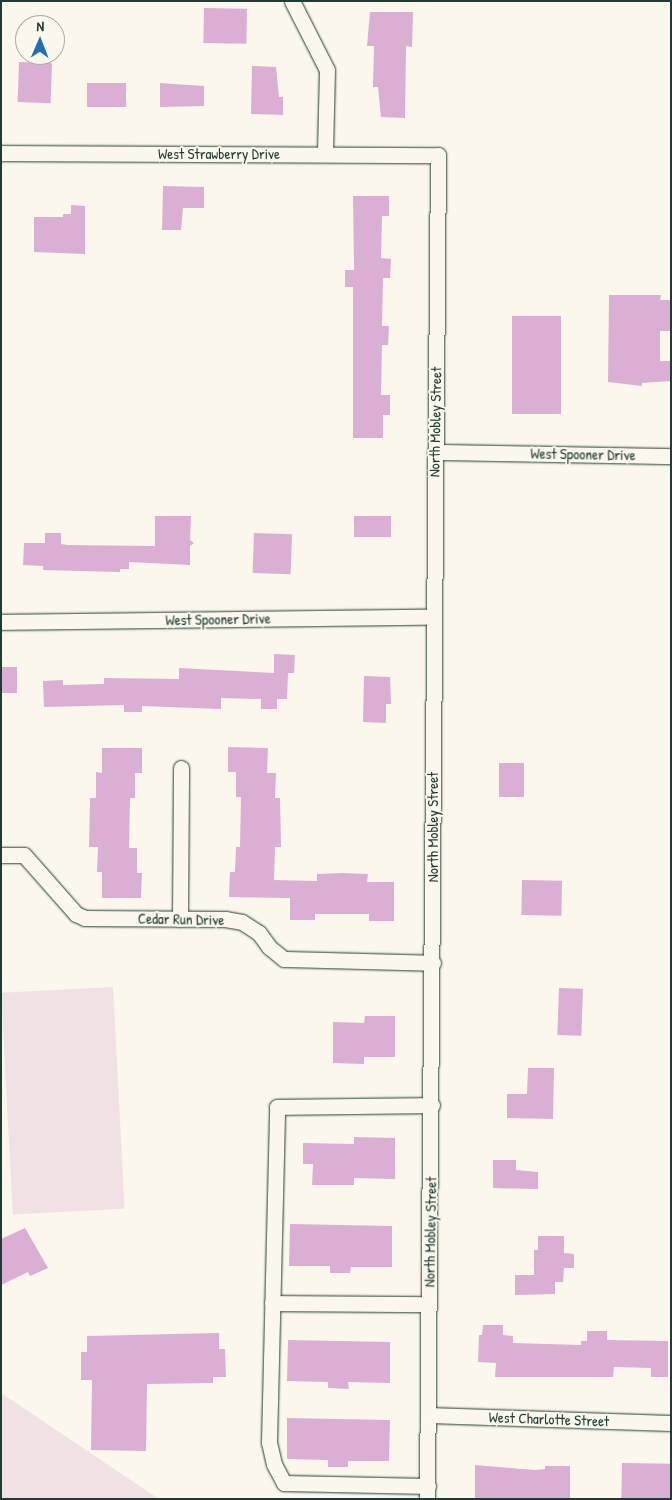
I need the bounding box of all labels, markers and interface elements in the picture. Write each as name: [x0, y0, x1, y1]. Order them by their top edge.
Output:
north arrow: [15, 15, 65, 65]
text: N: [36, 16, 44, 35]
street label: West Strawberry Drive: [158, 145, 280, 163]
street label: North Mobley Street: [425, 367, 445, 477]
street label: West Spooner Drive: [530, 444, 636, 464]
street label: West Spooner Drive: [165, 609, 271, 629]
street label: North Mobley Street: [424, 772, 442, 882]
street label: Cedar Run Drive: [138, 909, 224, 929]
street label: North Mobley Street: [420, 1177, 440, 1287]
street label: West Charlotte Street: [488, 1408, 610, 1430]

